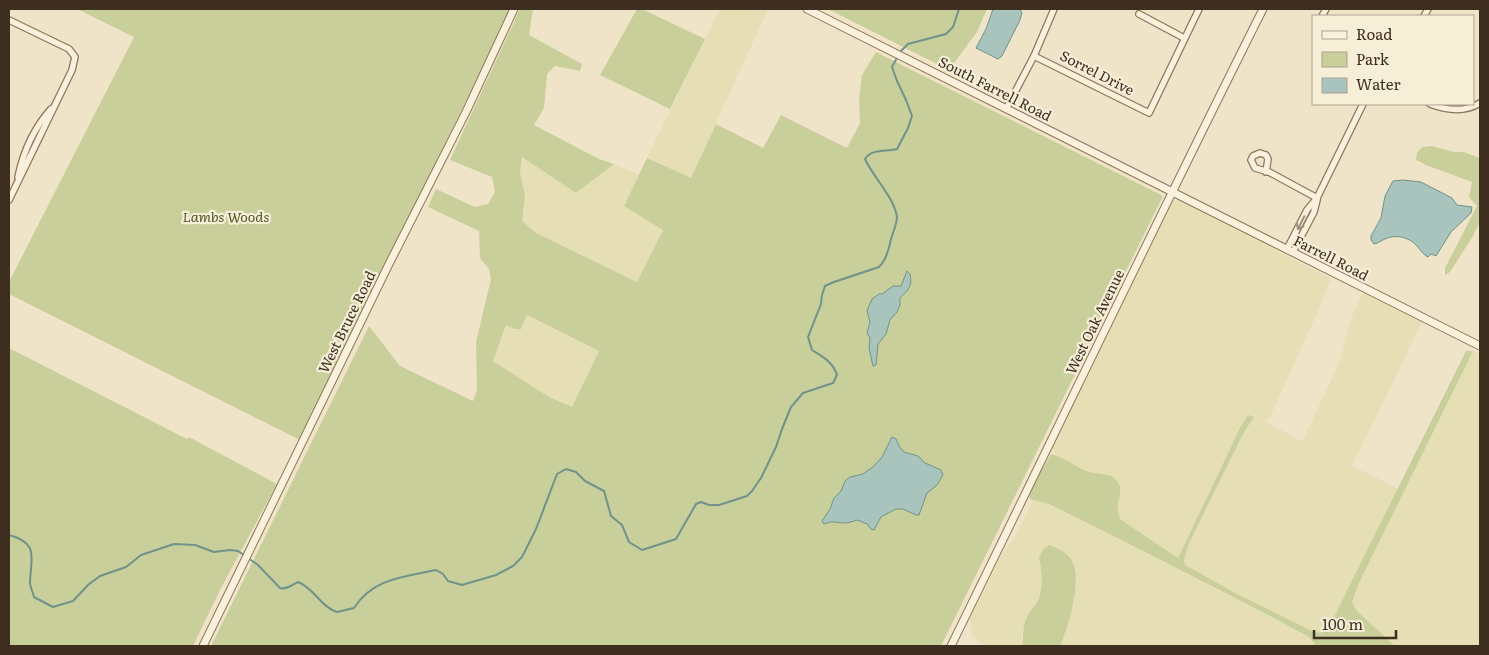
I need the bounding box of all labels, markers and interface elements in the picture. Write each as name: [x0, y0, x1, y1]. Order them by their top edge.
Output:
legend: [1312, 15, 1474, 105]
text: Road: [1356, 22, 1392, 45]
street label: Sorrel Drive: [1057, 45, 1138, 99]
text: Park: [1356, 47, 1390, 70]
street label: South Farrell Road: [935, 51, 1056, 125]
text: Water: [1356, 72, 1401, 95]
park label: Lambs Woods: [182, 206, 270, 226]
one-way arrow: [1296, 215, 1305, 230]
street label: Farrell Road: [1290, 230, 1373, 285]
street label: West Oak Avenue: [1060, 266, 1128, 377]
street label: West Bruce Road: [313, 267, 380, 376]
scale bar: [1314, 608, 1396, 640]
text: 100 m: [1322, 612, 1363, 635]

